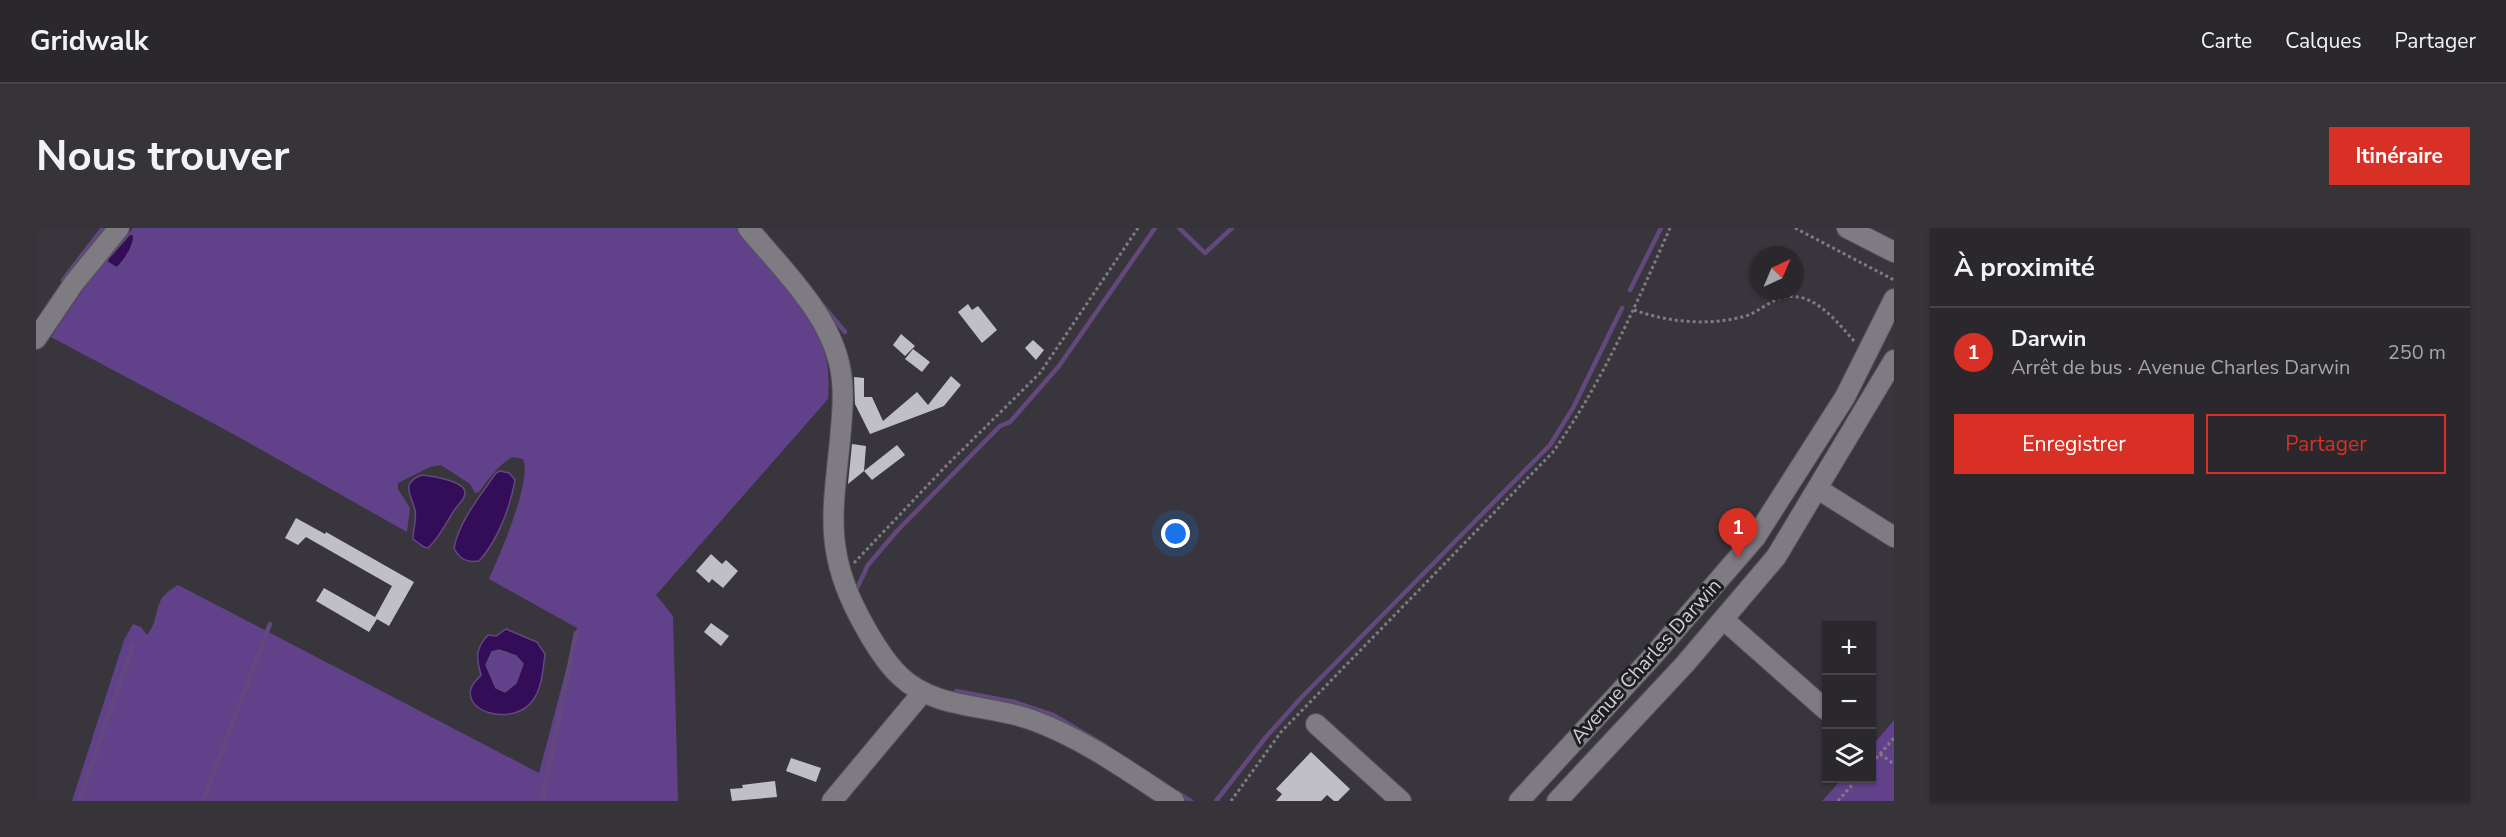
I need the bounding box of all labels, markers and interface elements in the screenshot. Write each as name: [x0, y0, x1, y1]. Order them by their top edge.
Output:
text: Gridwalk: [30, 22, 148, 60]
text: Carte: [2201, 27, 2252, 55]
text: Calques: [2285, 27, 2362, 55]
text: Partager: [2395, 27, 2476, 55]
button: Itinéraire: [2329, 127, 2470, 185]
text: Nous trouver: [36, 128, 289, 185]
north arrow: [1750, 246, 1804, 300]
text: À proximité: [1954, 250, 2095, 285]
text: Darwin: [2011, 324, 2086, 354]
text: 1: [1968, 339, 1980, 366]
text: 250 m: [2388, 339, 2446, 366]
text: Arrêt de bus · Avenue Charles Darwin: [2011, 354, 2350, 381]
button: Enregistrer: [1954, 414, 2194, 474]
button: Partager: [2206, 414, 2446, 474]
pin: 1: [1718, 508, 1758, 558]
your location: [1161, 519, 1190, 548]
street label: Avenue Charles Darwin: [1565, 573, 1727, 749]
map controls: [1822, 621, 1876, 783]
button: +: [1822, 621, 1876, 675]
button: −: [1822, 675, 1876, 729]
button: layers: [1822, 729, 1876, 783]

